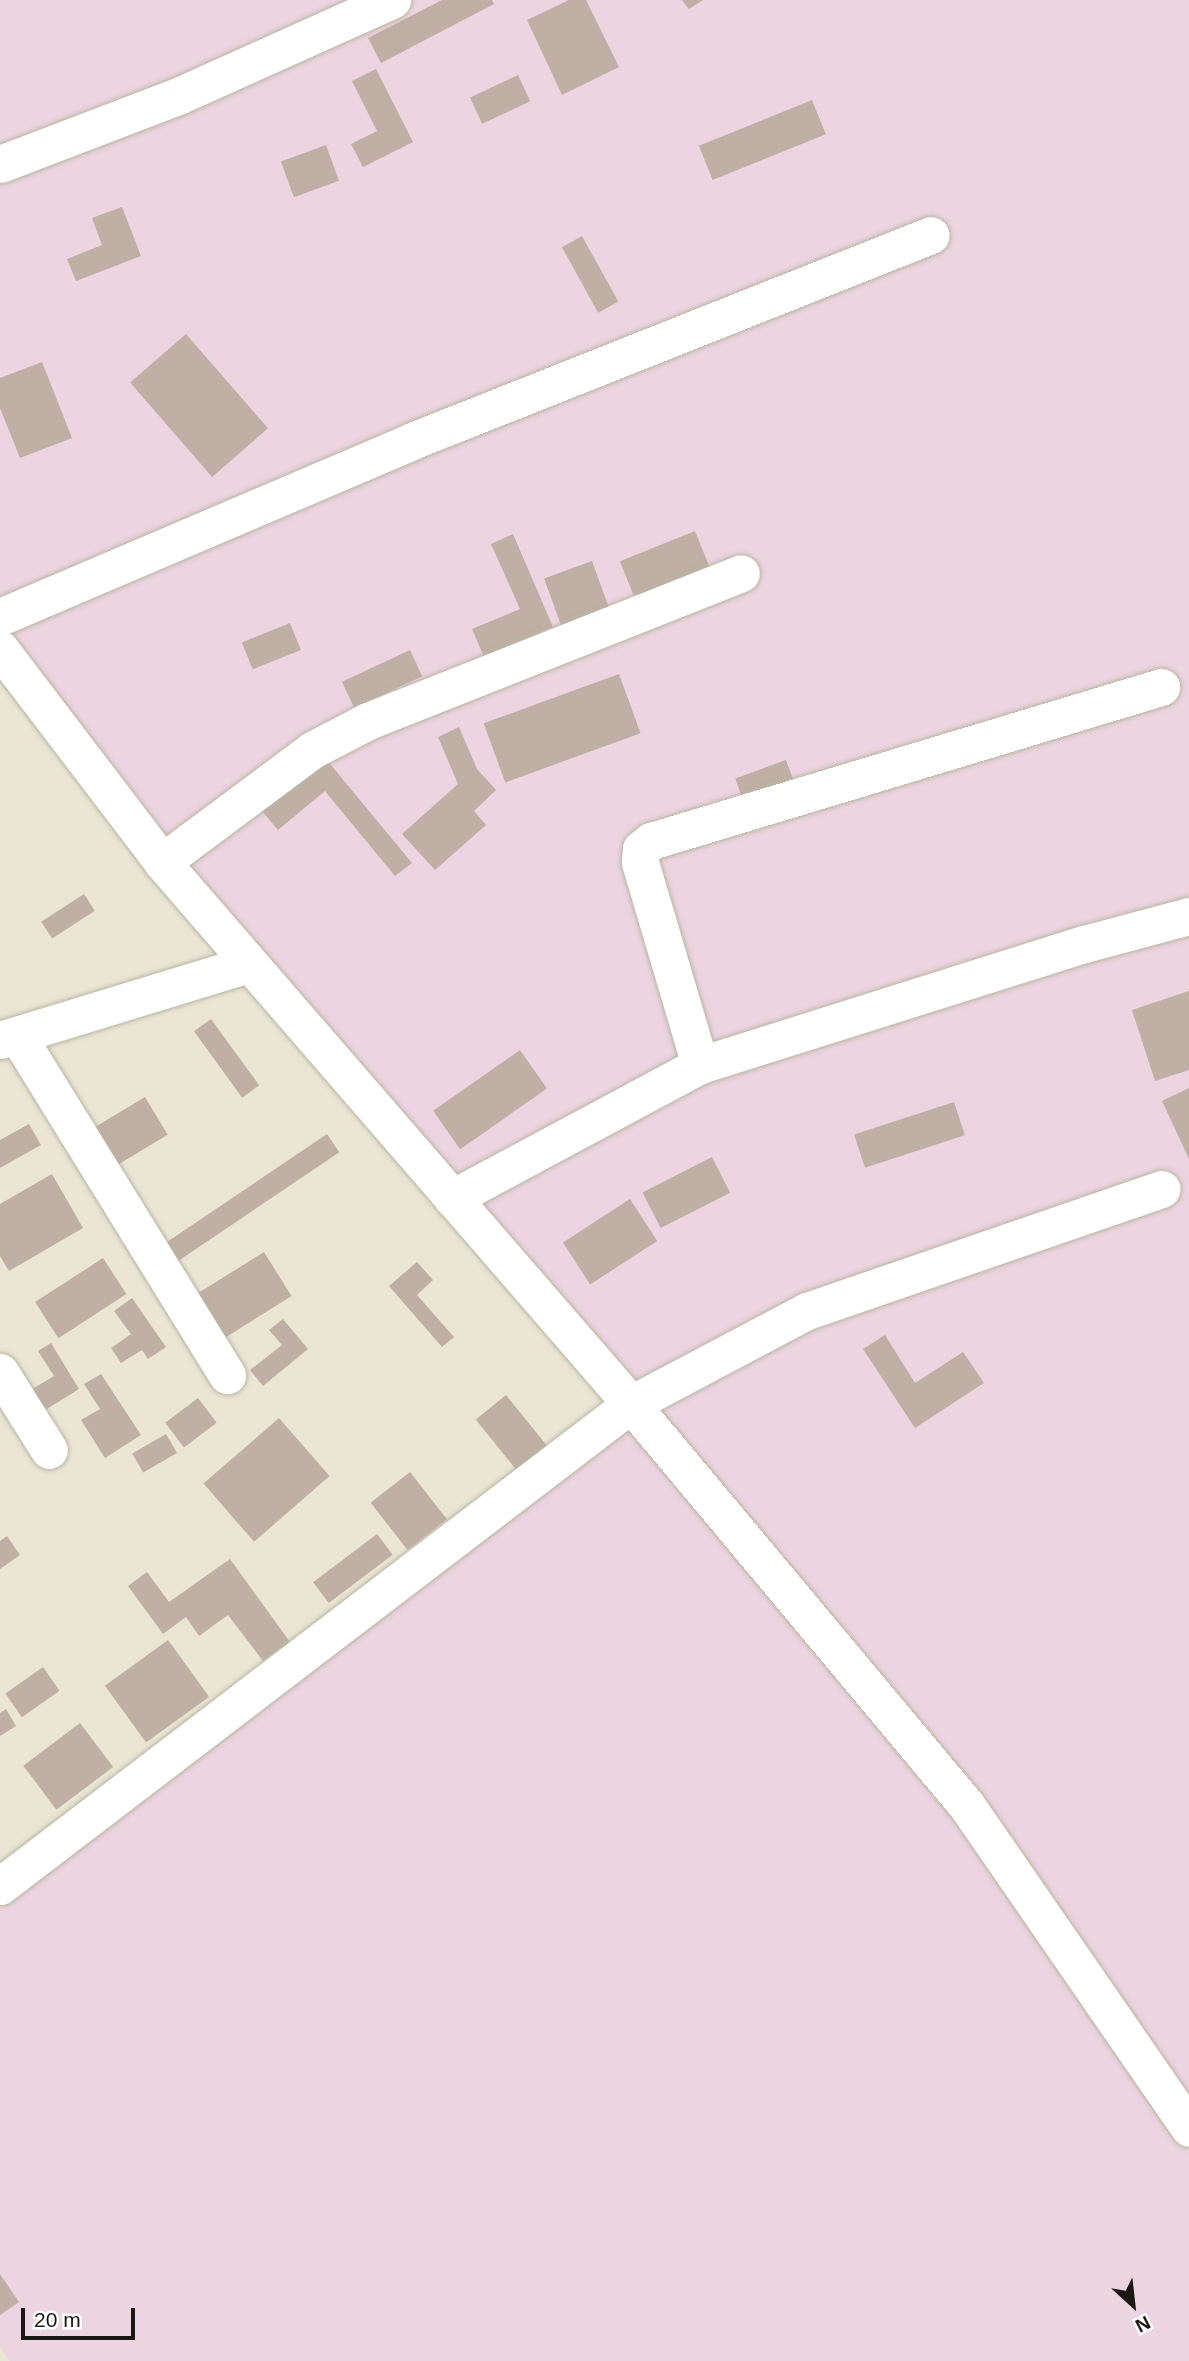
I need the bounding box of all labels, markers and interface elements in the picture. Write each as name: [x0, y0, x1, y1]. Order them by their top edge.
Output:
north arrow: [1098, 2270, 1168, 2340]
scale bar: [24, 2294, 138, 2338]
text: 20 m: [34, 2308, 81, 2331]
text: N: [1132, 2312, 1154, 2337]

